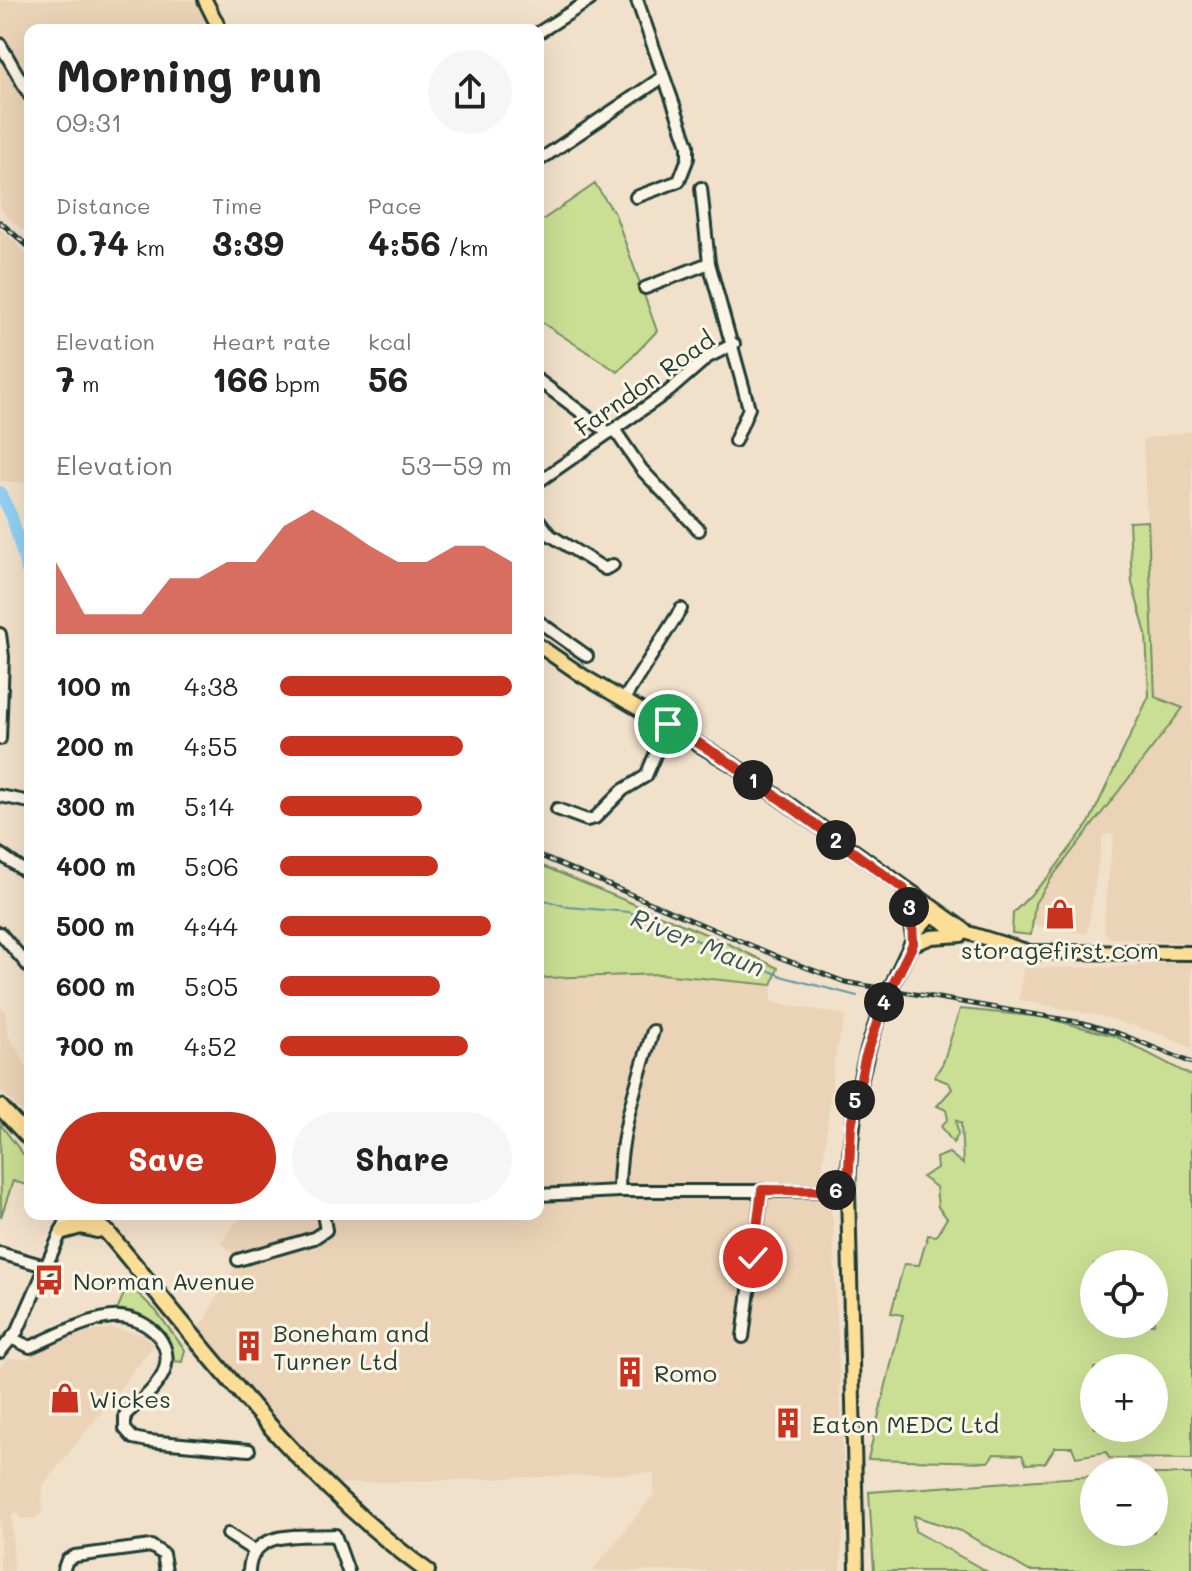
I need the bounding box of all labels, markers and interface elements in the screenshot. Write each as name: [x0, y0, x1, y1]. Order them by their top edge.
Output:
text: Morning run: [56, 46, 322, 103]
button: share: [428, 50, 512, 134]
text: 09:31: [56, 105, 122, 139]
text: Distance: [56, 191, 151, 220]
text: Time: [212, 191, 262, 220]
text: Pace: [368, 191, 422, 220]
text: 0.74: [56, 220, 129, 265]
text: 3:39: [212, 220, 284, 265]
text: 4:56: [368, 220, 441, 265]
text: km: [129, 233, 165, 262]
text: /km: [441, 233, 489, 262]
street label: Farndon Road: [568, 323, 720, 443]
text: Elevation: [56, 327, 155, 356]
text: Heart rate: [212, 327, 331, 356]
text: kcal: [368, 327, 412, 356]
text: 7: [56, 356, 75, 401]
text: 166: [212, 356, 268, 401]
text: 56: [368, 356, 408, 401]
text: m: [75, 369, 100, 398]
text: bpm: [268, 369, 320, 398]
text: Elevation: [56, 448, 173, 482]
text: 53–59 m: [401, 448, 512, 482]
text: 100 m: [56, 669, 131, 703]
text: 4:38: [184, 669, 238, 703]
pin: [634, 690, 702, 758]
icon: arrive: [646, 702, 690, 746]
text: 200 m: [56, 729, 134, 763]
text: 4:55: [184, 729, 238, 763]
pin: 1: [733, 760, 773, 800]
text: 1: [748, 765, 758, 794]
text: 300 m: [56, 789, 135, 823]
text: 5:14: [184, 789, 234, 823]
pin: 2: [816, 820, 856, 860]
text: 2: [830, 825, 842, 854]
text: 400 m: [56, 849, 136, 883]
text: 5:06: [184, 849, 239, 883]
pin: 3: [889, 887, 929, 927]
text: 3: [902, 892, 916, 921]
shop icon: storagefirst.com: [1043, 897, 1077, 931]
water label: River Maun: [626, 900, 770, 984]
text: 500 m: [56, 909, 135, 943]
text: 4:44: [184, 909, 238, 943]
place label: storagefirst.com: [961, 934, 1159, 965]
text: 600 m: [56, 969, 135, 1003]
text: 5:05: [184, 969, 238, 1003]
pin: 4: [864, 982, 904, 1022]
text: 4: [877, 987, 891, 1016]
text: 700 m: [56, 1029, 134, 1063]
text: 4:52: [184, 1029, 237, 1063]
pin: 5: [835, 1080, 875, 1120]
text: 5: [849, 1085, 861, 1114]
button: Save: [56, 1112, 276, 1204]
button: Share: [292, 1112, 512, 1204]
pin: 6: [816, 1170, 856, 1210]
text: 6: [829, 1175, 843, 1204]
pin: [719, 1224, 787, 1292]
icon: check: [731, 1236, 775, 1280]
map controls: [1080, 1250, 1168, 1546]
button: locate: [1080, 1250, 1168, 1338]
bus stop icon: Norman Avenue: [32, 1263, 66, 1297]
place label: Norman Avenue: [73, 1265, 255, 1296]
place label: Boneham and Turner Ltd: [273, 1317, 429, 1376]
building icon: Boneham and Turner Ltd: [232, 1329, 266, 1363]
button: +: [1080, 1354, 1168, 1442]
building icon: Romo: [613, 1355, 647, 1389]
place label: Romo: [654, 1357, 717, 1388]
shop icon: Wickes: [48, 1381, 82, 1415]
place label: Wickes: [89, 1383, 171, 1414]
building icon: Eaton MEDC Ltd: [771, 1406, 805, 1440]
place label: Eaton MEDC Ltd: [812, 1408, 999, 1439]
button: −: [1080, 1458, 1168, 1546]

